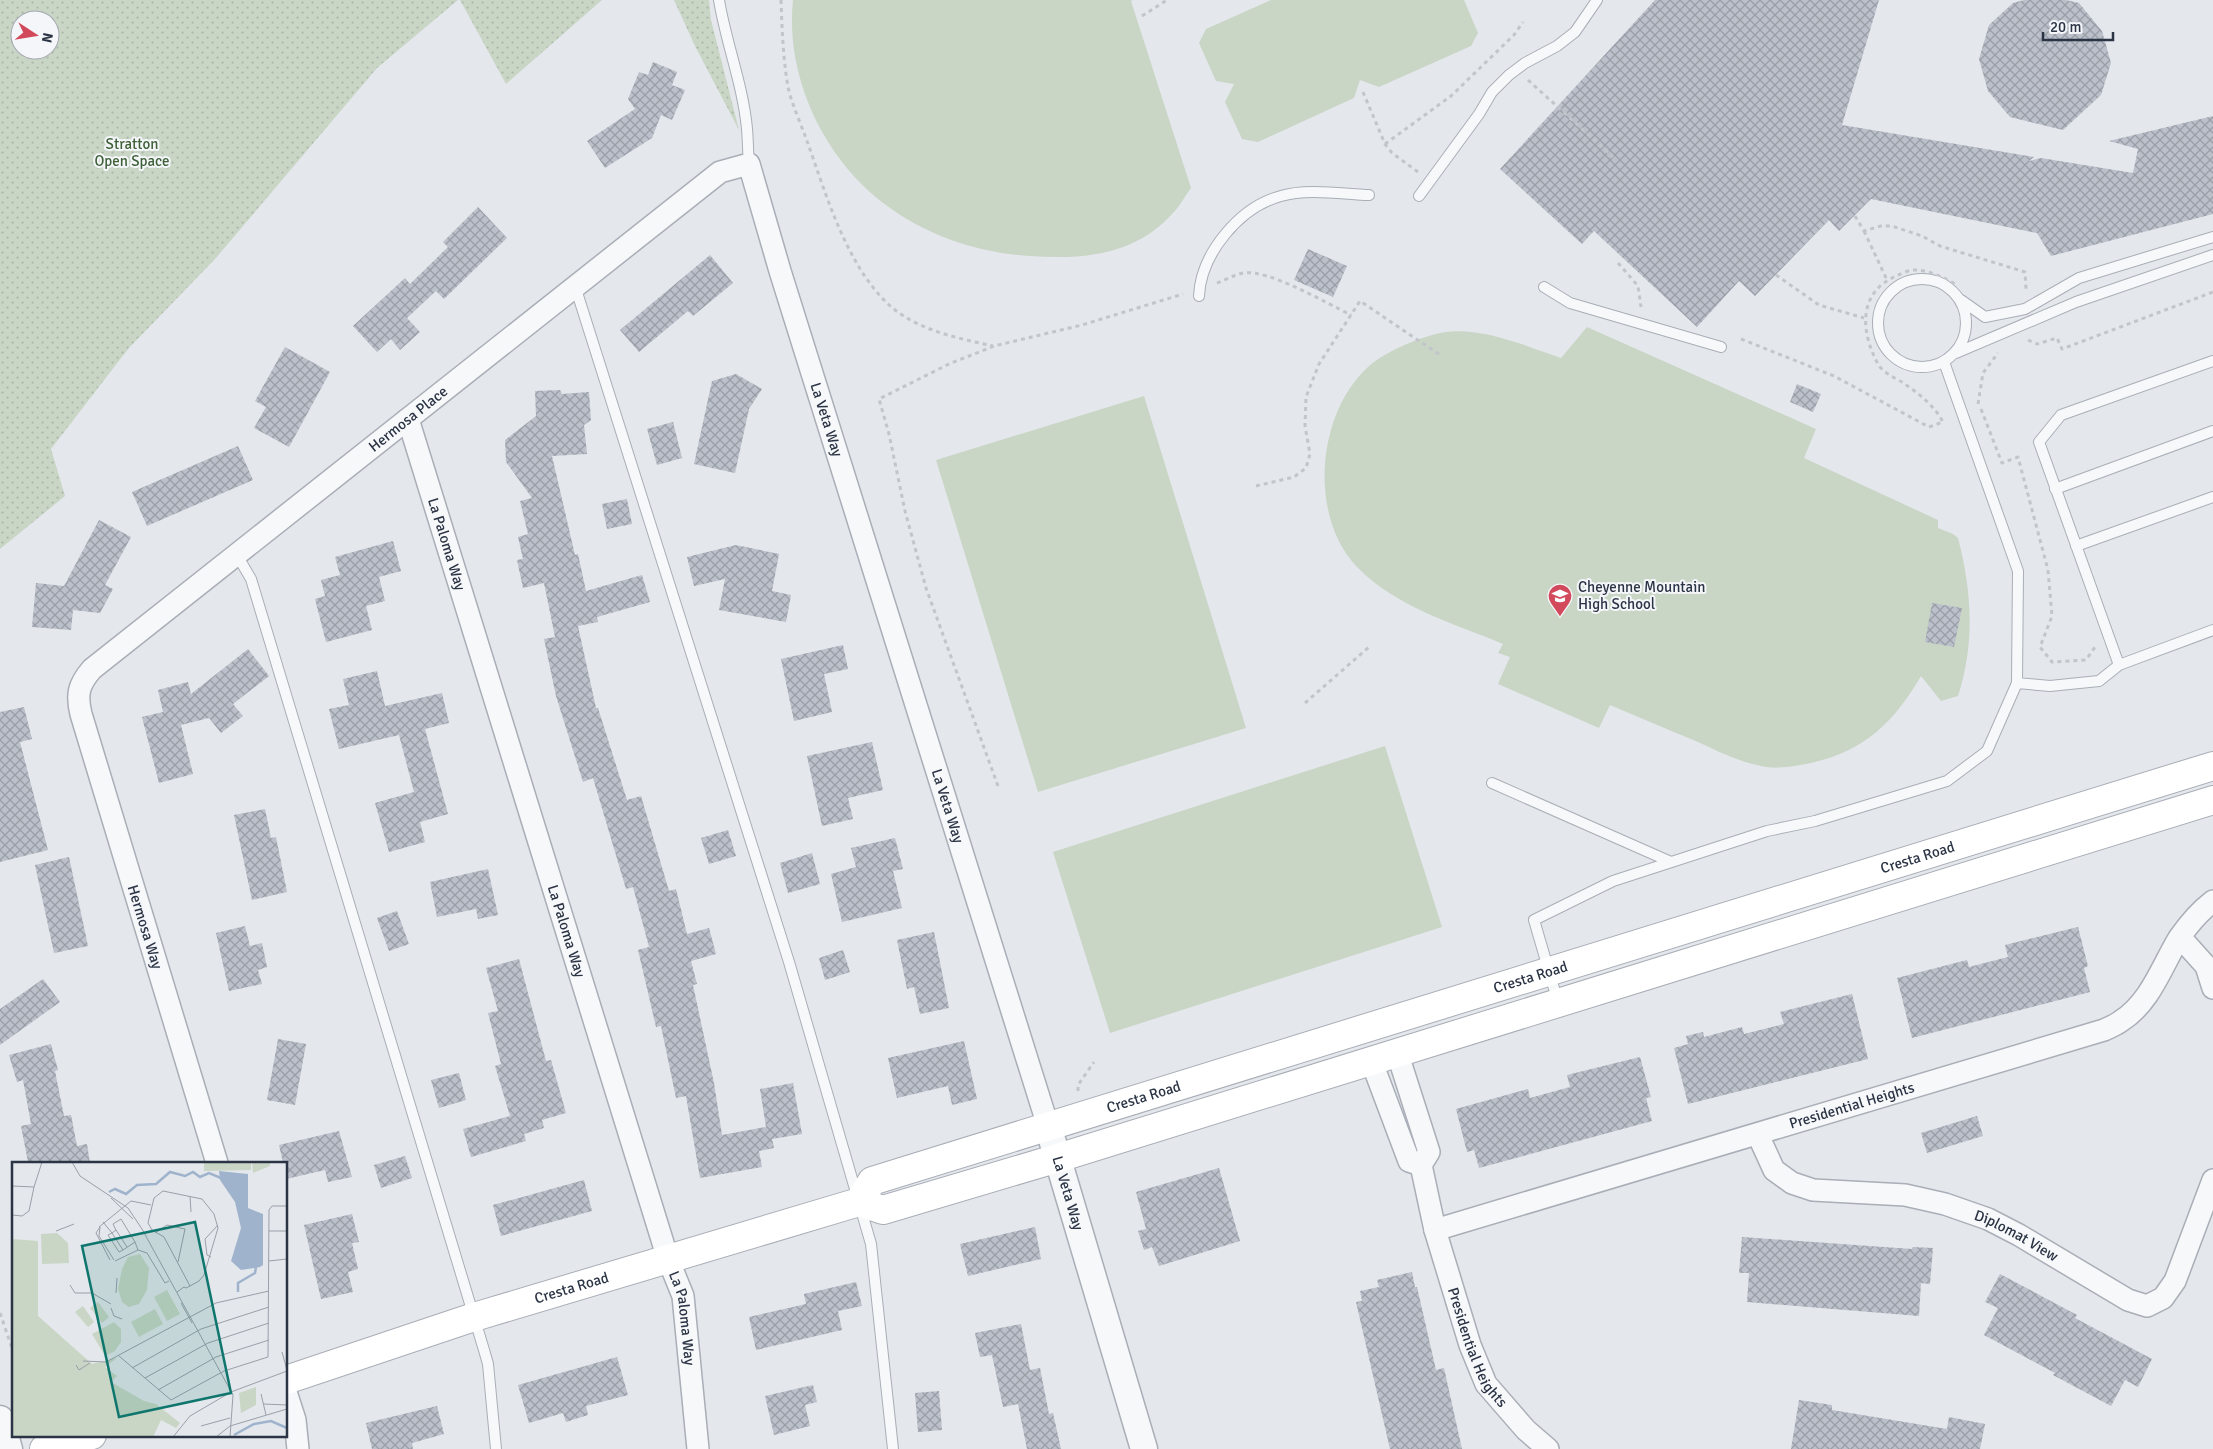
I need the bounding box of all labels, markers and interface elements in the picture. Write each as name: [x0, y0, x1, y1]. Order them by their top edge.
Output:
north arrow: [10, 10, 60, 60]
scale bar: [2043, 10, 2113, 42]
text: 20 m: [2050, 18, 2081, 36]
text: N: [38, 31, 57, 44]
park label: Stratton Open Space: [94, 135, 170, 170]
street label: La Veta Way: [806, 380, 847, 459]
street label: Hermosa Place: [365, 382, 451, 456]
street label: La Paloma Way: [424, 496, 470, 593]
place label: Cheyenne Mountain High School: [1578, 578, 1705, 613]
school or university icon: Cheyenne Mountain High School: [1547, 583, 1573, 617]
street label: La Veta Way: [928, 767, 968, 845]
street label: Cresta Road: [1878, 838, 1957, 877]
street label: Hermosa Way: [124, 883, 166, 971]
street label: La Paloma Way: [544, 883, 589, 980]
street label: Cresta Road: [1491, 957, 1570, 997]
street label: Cresta Road: [1104, 1077, 1183, 1117]
street label: Presidential Heights: [1787, 1078, 1917, 1133]
street label: La Veta Way: [1048, 1154, 1088, 1232]
inset map: [12, 1162, 288, 1436]
street label: Diplomat View: [1972, 1206, 2062, 1265]
street label: Cresta Road: [532, 1268, 611, 1307]
street label: La Paloma Way: [665, 1268, 699, 1366]
street label: Presidential Heights: [1444, 1285, 1511, 1411]

